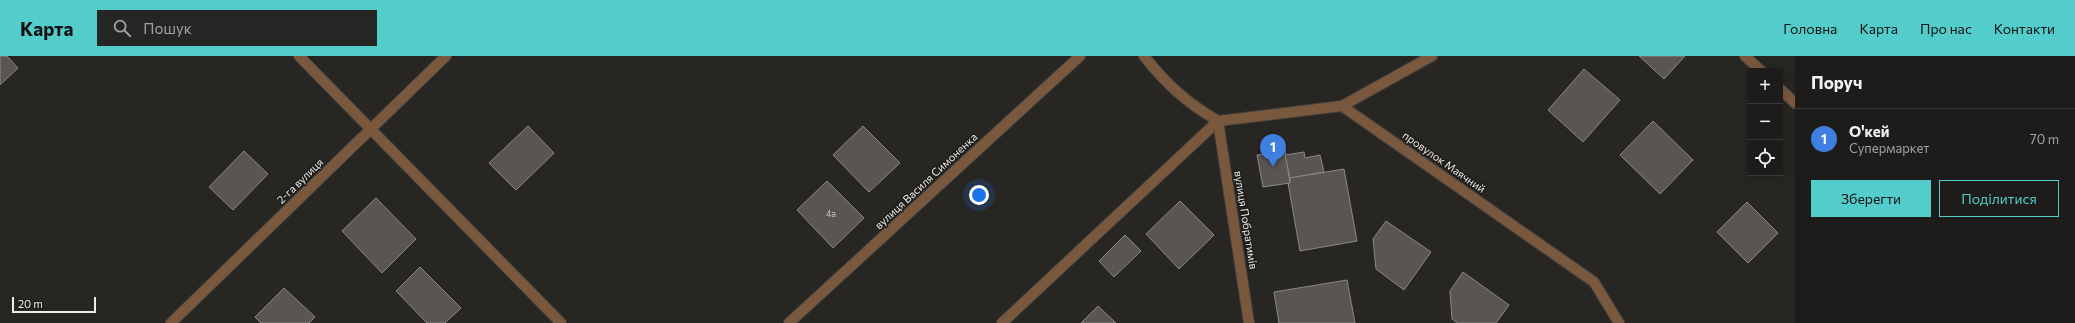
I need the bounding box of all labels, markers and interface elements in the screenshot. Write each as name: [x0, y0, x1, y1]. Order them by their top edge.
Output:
search box: [97, 10, 377, 46]
text: Карта: [20, 17, 73, 40]
icon: search: [111, 17, 133, 39]
text: Пошук: [143, 19, 192, 37]
text: Головна: [1783, 20, 1837, 37]
text: Карта: [1859, 20, 1898, 37]
text: Про нас: [1920, 20, 1972, 37]
text: Контакти: [1994, 20, 2055, 37]
map controls: [1747, 68, 1783, 176]
button: +: [1747, 68, 1783, 104]
text: Поруч: [1811, 72, 1862, 93]
button: −: [1747, 104, 1783, 140]
text: О'кей: [1849, 122, 1889, 140]
street label: провулок Маячний: [1400, 128, 1488, 195]
street label: вулиця Василя Симоненка: [872, 130, 979, 231]
text: 1: [1821, 131, 1827, 147]
text: 70 m: [2030, 131, 2059, 147]
pin: 1: [1260, 134, 1286, 167]
button: locate: [1747, 140, 1783, 176]
text: Супермаркет: [1849, 140, 1929, 156]
street label: 2-га вулиця: [274, 155, 326, 206]
street label: вулиця Побратимів: [1232, 170, 1261, 270]
button: Зберегти: [1811, 180, 1931, 217]
button: Поділитися: [1939, 180, 2059, 217]
your location: [969, 185, 989, 205]
house number: 4а: [826, 208, 836, 219]
scale bar: [12, 295, 96, 314]
text: 20 m: [18, 297, 43, 310]

